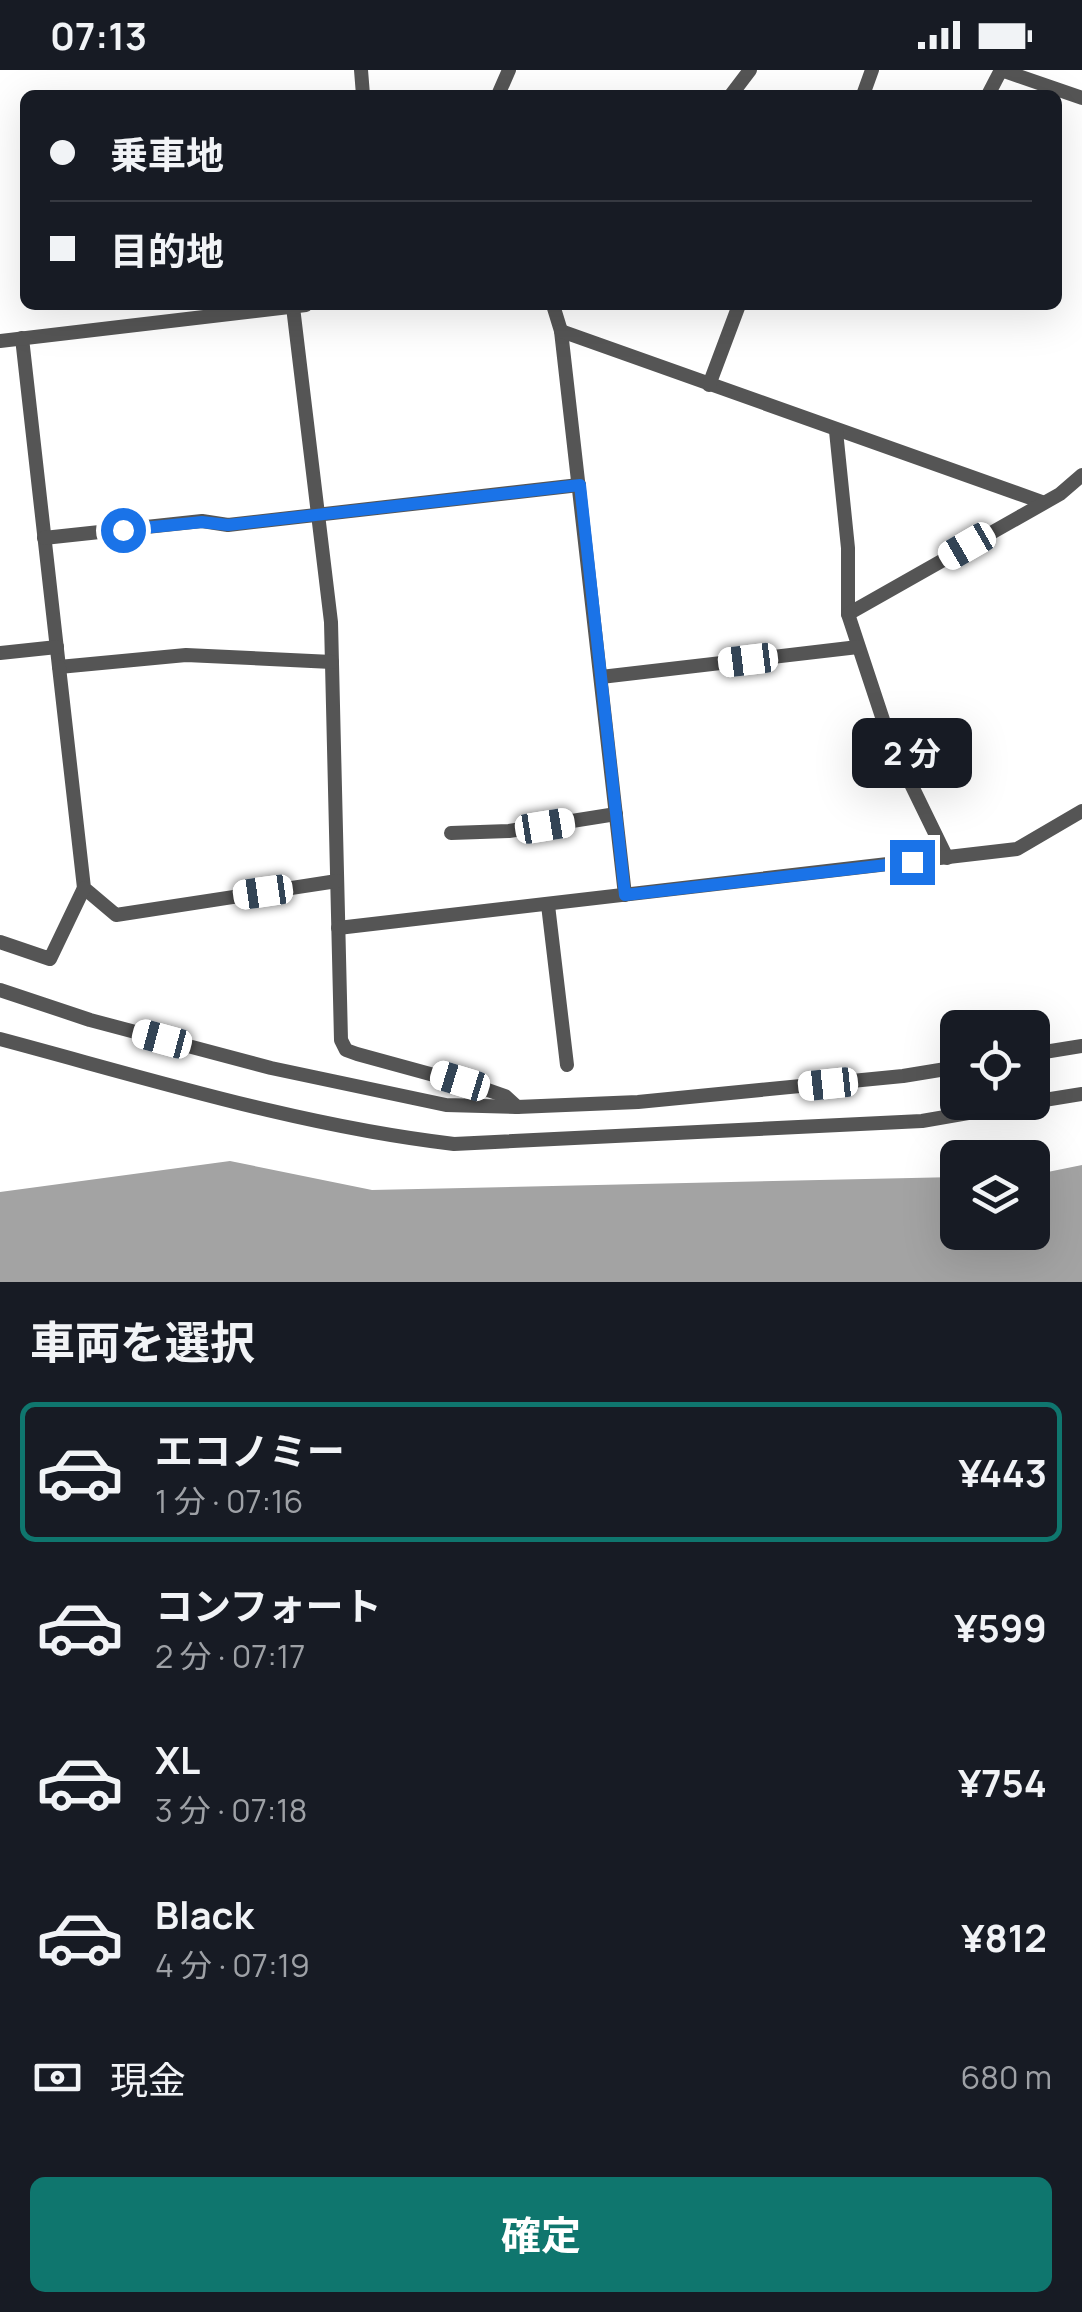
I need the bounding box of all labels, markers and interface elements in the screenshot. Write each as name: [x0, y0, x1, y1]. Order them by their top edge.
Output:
text: 07:13: [50, 9, 147, 61]
text: 乗車地: [110, 128, 224, 180]
text: 目的地: [110, 224, 224, 276]
route start: [101, 508, 146, 553]
car: [934, 518, 1000, 574]
car: [716, 641, 780, 679]
callout: 2 分: [852, 717, 972, 787]
text: 2 分: [883, 731, 941, 775]
car: [513, 806, 577, 846]
route end: [890, 840, 935, 885]
car: [231, 873, 295, 911]
map controls: [940, 1010, 1050, 1250]
button: locate: [940, 1010, 1050, 1120]
car: [129, 1017, 195, 1061]
car: [427, 1058, 493, 1104]
car: [797, 1066, 859, 1102]
button: layers: [940, 1140, 1050, 1250]
text: 車両を選択: [30, 1311, 255, 1373]
text: エコノミー: [155, 1424, 345, 1476]
icon: car: [35, 1427, 125, 1517]
text: ¥443: [959, 1446, 1047, 1498]
text: 1 分 · 07:16: [155, 1479, 303, 1523]
text: コンフォート: [155, 1579, 382, 1631]
icon: car: [35, 1582, 125, 1672]
text: ¥599: [954, 1601, 1047, 1653]
text: 2 分 · 07:17: [155, 1634, 305, 1678]
text: XL: [155, 1733, 200, 1785]
icon: car: [35, 1737, 125, 1827]
text: ¥754: [958, 1756, 1047, 1808]
text: 3 分 · 07:18: [155, 1788, 307, 1832]
text: Black: [155, 1888, 254, 1940]
icon: car: [35, 1892, 125, 1982]
text: ¥812: [961, 1911, 1047, 1963]
text: 4 分 · 07:19: [155, 1943, 310, 1987]
icon: cash: [30, 2050, 85, 2105]
text: 現金: [110, 2053, 186, 2105]
text: 680 m: [961, 2055, 1052, 2099]
button: 確定: [30, 2177, 1052, 2292]

